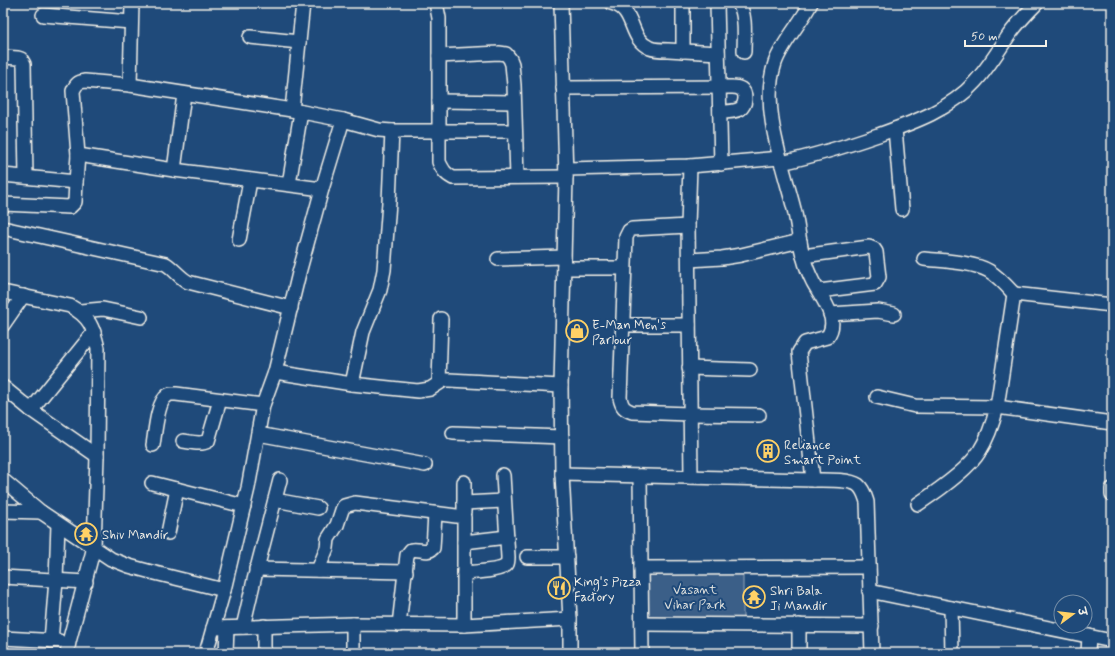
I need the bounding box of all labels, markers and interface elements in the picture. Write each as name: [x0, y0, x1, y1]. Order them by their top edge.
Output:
scale bar: [965, 22, 1046, 48]
text: 50 m: [971, 29, 998, 45]
place label: E-Man Men's Parlour: [592, 317, 666, 349]
shop icon: E-Man Men's Parlour: [564, 318, 590, 344]
place label: Reliance Smart Point: [784, 437, 861, 469]
building icon: Reliance Smart Point: [755, 438, 781, 464]
temple icon: Shiv Mandir: [73, 521, 99, 547]
place label: Shiv Mandir: [102, 527, 169, 544]
place label: King's Pizza Factory: [574, 574, 641, 606]
restaurant icon: King's Pizza Factory: [546, 575, 572, 601]
park label: Vasant Vihar Park: [664, 582, 726, 614]
place label: Shri Bala Ji Mandir: [770, 583, 828, 615]
temple icon: Shri Bala Ji Mandir: [741, 584, 767, 610]
north arrow: [1053, 594, 1093, 634]
text: उ: [1074, 605, 1090, 619]

